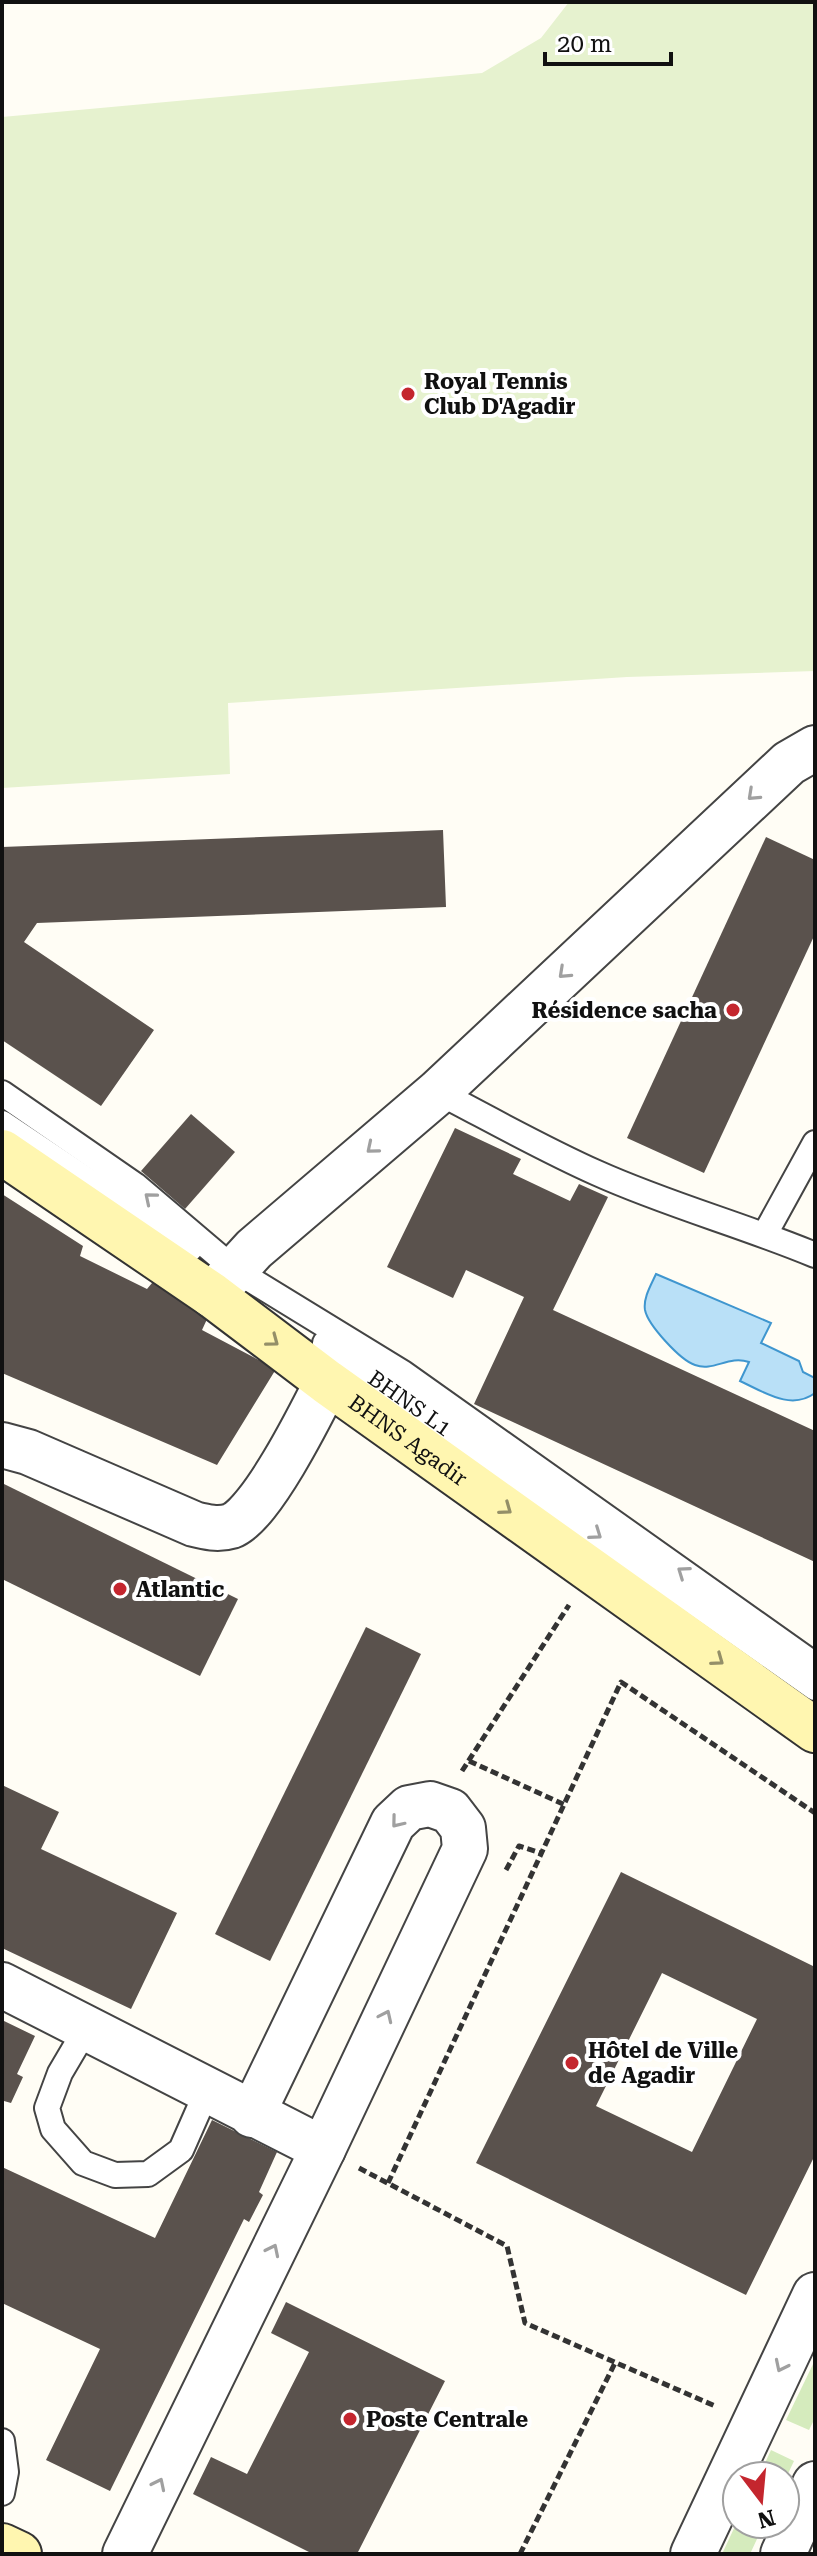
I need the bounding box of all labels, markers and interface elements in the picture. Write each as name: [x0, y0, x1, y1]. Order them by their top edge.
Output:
scale bar: [545, 16, 671, 66]
text: 20 m: [557, 30, 612, 58]
place label: Royal Tennis Club D'Agadir: [424, 369, 576, 419]
marker: Royal Tennis Club D'Agadir: [399, 385, 417, 403]
one-way arrow: [748, 786, 763, 800]
one-way arrow: [559, 964, 573, 979]
place label: Résidence sacha: [532, 998, 717, 1023]
marker: Résidence sacha: [724, 1001, 742, 1019]
one-way arrow: [366, 1138, 381, 1153]
one-way arrow: [144, 1193, 159, 1208]
one-way arrow: [264, 1331, 278, 1345]
street label: BHNS L1: [363, 1365, 456, 1441]
street label: BHNS Agadir: [344, 1390, 472, 1491]
one-way arrow: [497, 1500, 512, 1514]
one-way arrow: [587, 1524, 602, 1539]
one-way arrow: [677, 1567, 691, 1582]
place label: Atlantic: [136, 1577, 225, 1602]
marker: Atlantic: [111, 1580, 129, 1598]
one-way arrow: [709, 1651, 723, 1665]
one-way arrow: [393, 1812, 407, 1827]
one-way arrow: [376, 2010, 392, 2024]
place label: Hôtel de Ville de Agadir: [588, 2038, 738, 2088]
marker: Hôtel de Ville de Agadir: [563, 2054, 581, 2072]
one-way arrow: [263, 2244, 279, 2259]
one-way arrow: [775, 2357, 791, 2372]
place label: Poste Centrale: [366, 2407, 528, 2432]
marker: Poste Centrale: [341, 2410, 359, 2428]
north arrow: [721, 2460, 801, 2540]
one-way arrow: [149, 2478, 165, 2492]
text: N: [755, 2504, 778, 2533]

